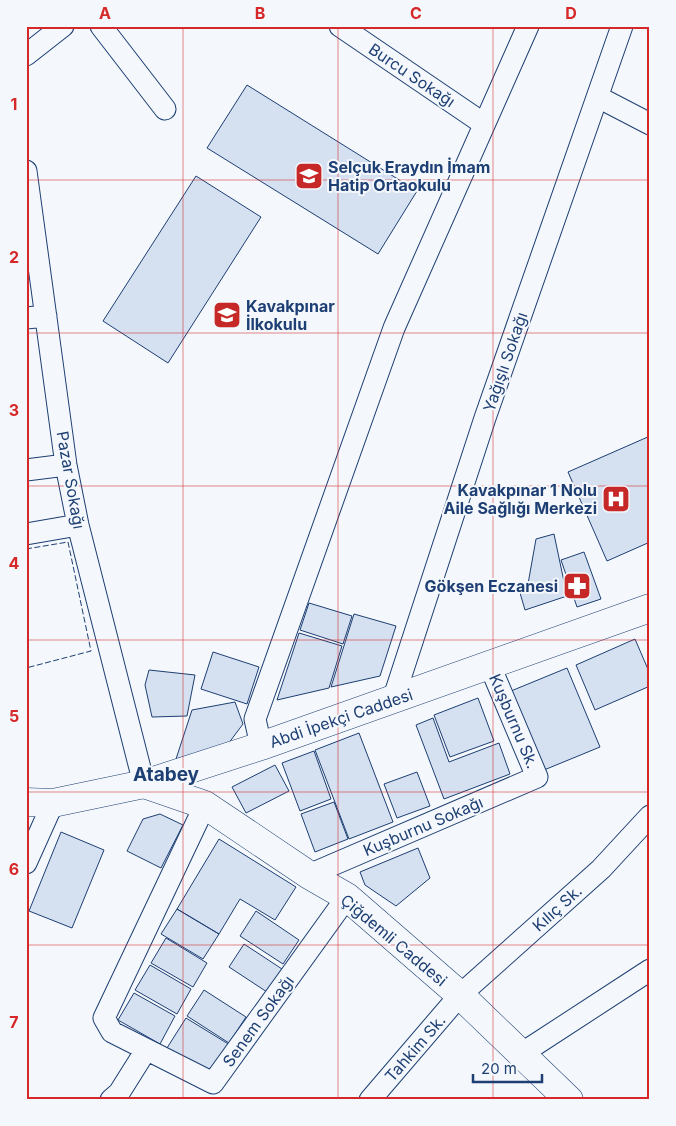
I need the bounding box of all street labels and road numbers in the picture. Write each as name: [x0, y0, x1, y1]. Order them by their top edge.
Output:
street label: Burcu Sokağı: [365, 39, 459, 111]
street label: Yağışlı Sokağı: [479, 309, 531, 415]
street label: Pazar Sokağı: [53, 430, 89, 530]
street label: Kuşburnu Sk.: [485, 671, 543, 771]
street label: Abdi İpekçi Caddesi: [267, 684, 415, 752]
street label: Kuşburnu Sokağı: [360, 792, 486, 860]
street label: Kılıç Sk.: [528, 881, 586, 935]
street label: Çiğdemli Caddesi: [337, 890, 451, 990]
street label: Senem Sokağı: [218, 971, 298, 1071]
street label: Tahkim Sk.: [380, 1010, 450, 1086]

